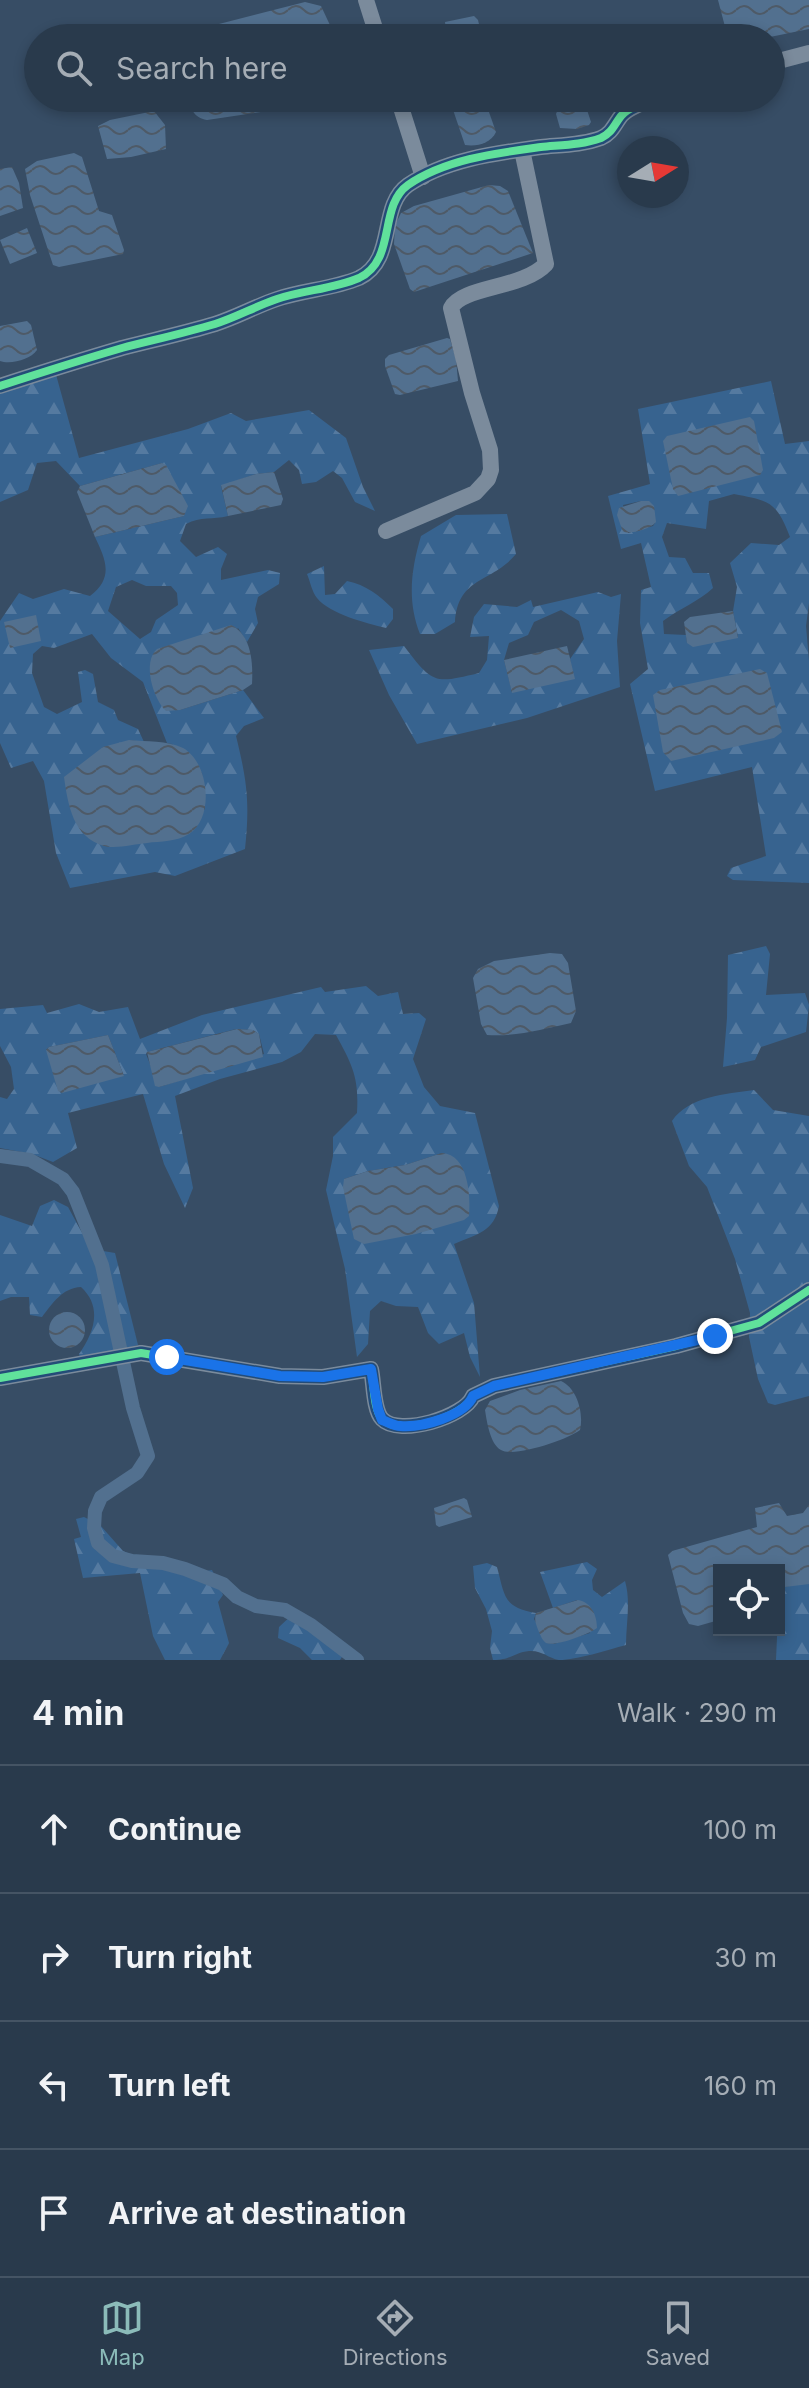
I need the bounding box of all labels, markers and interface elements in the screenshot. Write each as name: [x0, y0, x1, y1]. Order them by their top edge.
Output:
search box: [24, 24, 785, 112]
icon: search: [52, 46, 96, 90]
text: Search here: [116, 50, 288, 86]
north arrow: [617, 136, 689, 208]
route end: [697, 1318, 733, 1354]
route start: [149, 1339, 185, 1375]
map controls: [713, 1564, 785, 1636]
button: locate: [713, 1564, 785, 1636]
text: 4 min: [32, 1692, 124, 1733]
text: Walk · 290 m: [617, 1697, 777, 1728]
icon: ahead: [32, 1807, 76, 1851]
text: Continue: [108, 1811, 242, 1847]
text: 100 m: [704, 1814, 777, 1845]
icon: right: [32, 1935, 76, 1979]
text: Turn right: [108, 1939, 252, 1975]
text: 30 m: [714, 1942, 777, 1973]
icon: left: [32, 2063, 76, 2107]
text: Turn left: [108, 2067, 230, 2103]
text: 160 m: [704, 2070, 777, 2101]
icon: arrive: [32, 2191, 76, 2235]
text: Arrive at destination: [108, 2195, 406, 2231]
tab: Map: [99, 2296, 145, 2370]
tab: Directions: [343, 2296, 448, 2370]
tab: Saved: [646, 2296, 710, 2370]

